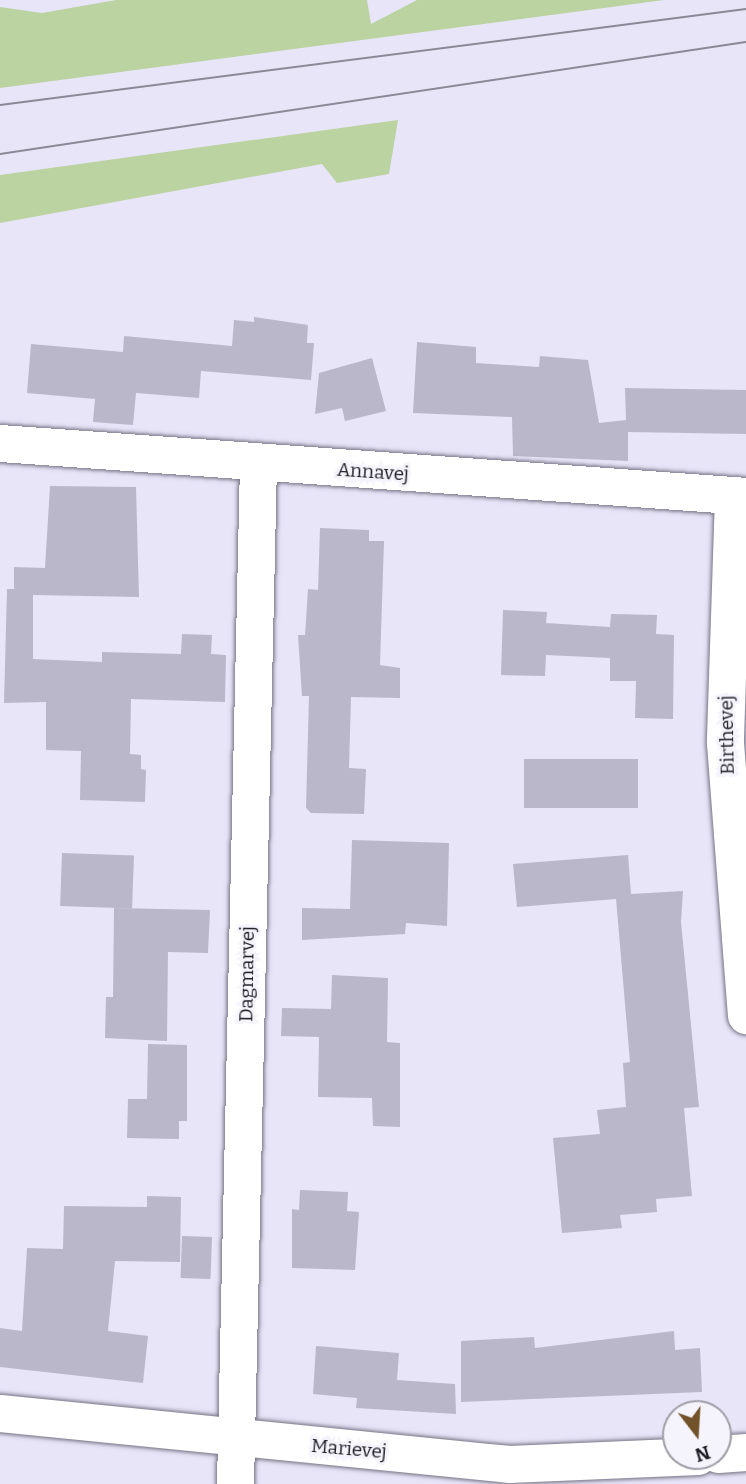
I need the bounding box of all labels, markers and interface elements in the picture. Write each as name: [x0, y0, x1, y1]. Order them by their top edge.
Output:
street label: Annavej: [336, 458, 410, 486]
street label: Birthevej: [715, 695, 739, 775]
street label: Dagmarvej: [235, 926, 259, 1022]
north arrow: [662, 1400, 732, 1470]
street label: Marievej: [310, 1434, 388, 1464]
text: N: [692, 1441, 713, 1467]

